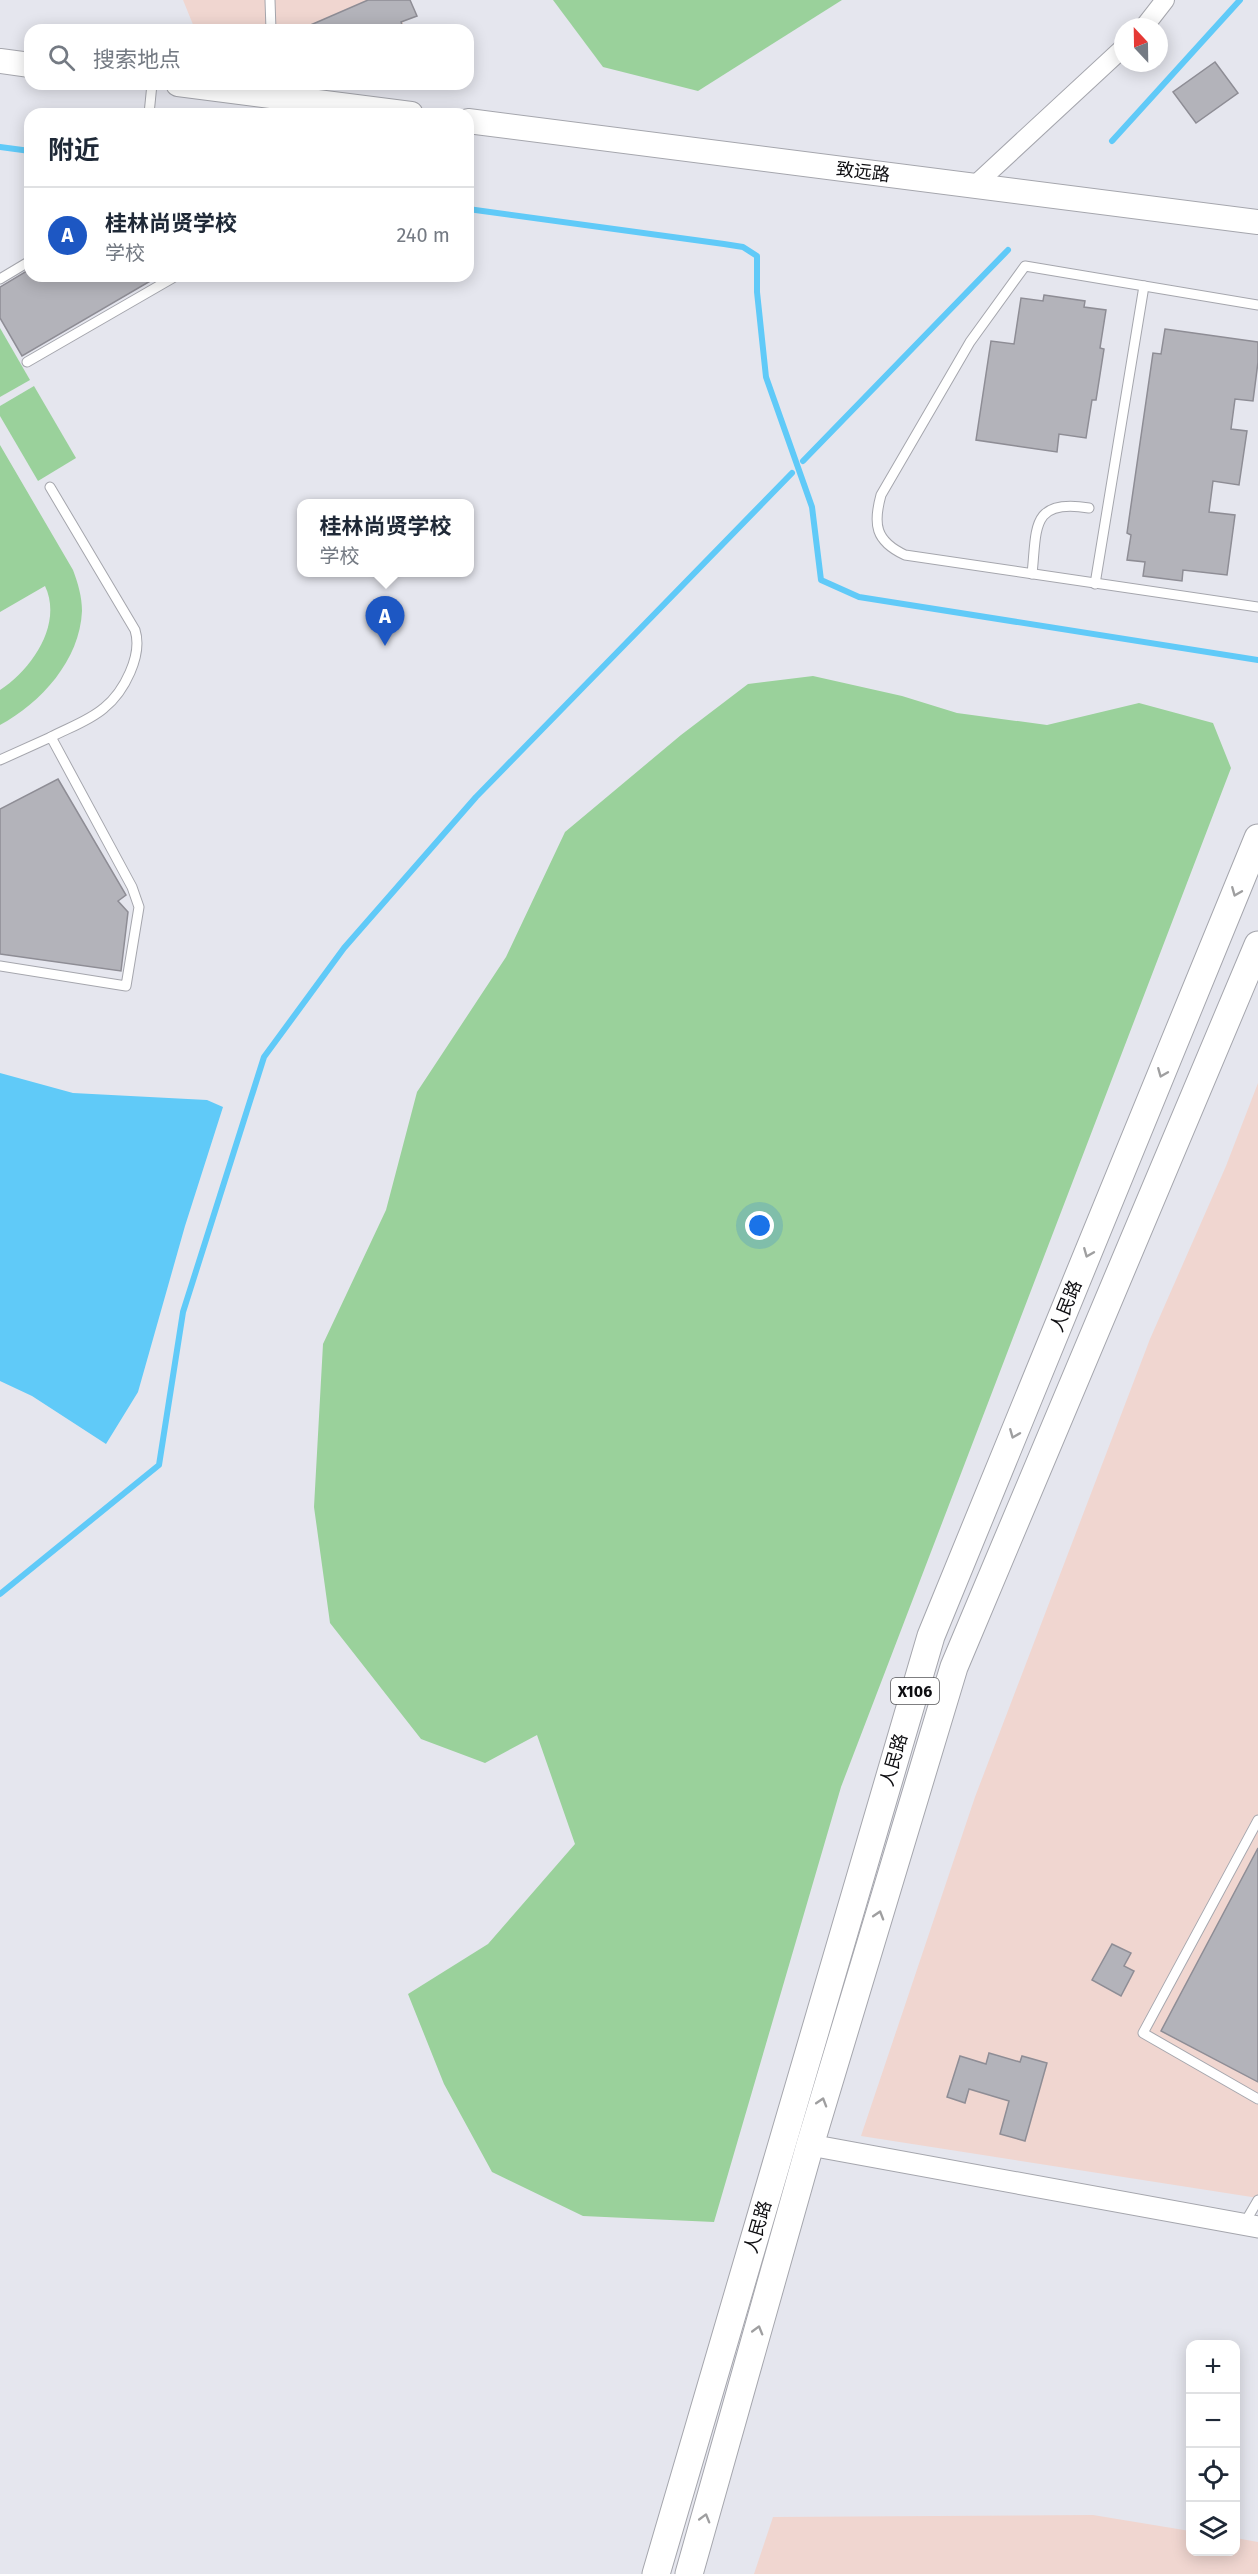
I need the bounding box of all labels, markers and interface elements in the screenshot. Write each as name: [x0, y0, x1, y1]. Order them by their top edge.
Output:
north arrow: [1114, 18, 1168, 72]
search box: [24, 24, 474, 90]
icon: search: [45, 41, 78, 74]
text: 搜索地点: [93, 46, 181, 73]
text: 附近: [48, 135, 100, 166]
street label: 致远路: [835, 158, 891, 186]
text: 桂林尚贤学校: [105, 210, 237, 237]
text: A: [62, 223, 73, 247]
text: 240 m: [396, 223, 450, 247]
text: 学校: [105, 241, 145, 265]
popup: [297, 499, 474, 577]
text: 桂林尚贤学校: [319, 513, 452, 540]
text: 学校: [319, 544, 359, 568]
pin: A: [366, 596, 404, 646]
one-way arrow: [1231, 886, 1243, 897]
one-way arrow: [1157, 1066, 1169, 1077]
your location: [745, 1211, 774, 1240]
one-way arrow: [1083, 1247, 1095, 1258]
street label: 人民路: [1046, 1277, 1086, 1335]
one-way arrow: [1009, 1427, 1021, 1438]
road number: X106: [891, 1678, 939, 1704]
street label: 人民路: [876, 1731, 912, 1789]
one-way arrow: [872, 1910, 884, 1921]
one-way arrow: [815, 2097, 827, 2108]
street label: 人民路: [740, 2198, 776, 2256]
one-way arrow: [750, 2325, 763, 2335]
map controls: [1186, 2340, 1240, 2556]
button: +: [1186, 2340, 1240, 2394]
button: −: [1186, 2394, 1240, 2448]
button: locate: [1186, 2448, 1240, 2502]
button: layers: [1186, 2502, 1240, 2556]
one-way arrow: [698, 2513, 710, 2524]

